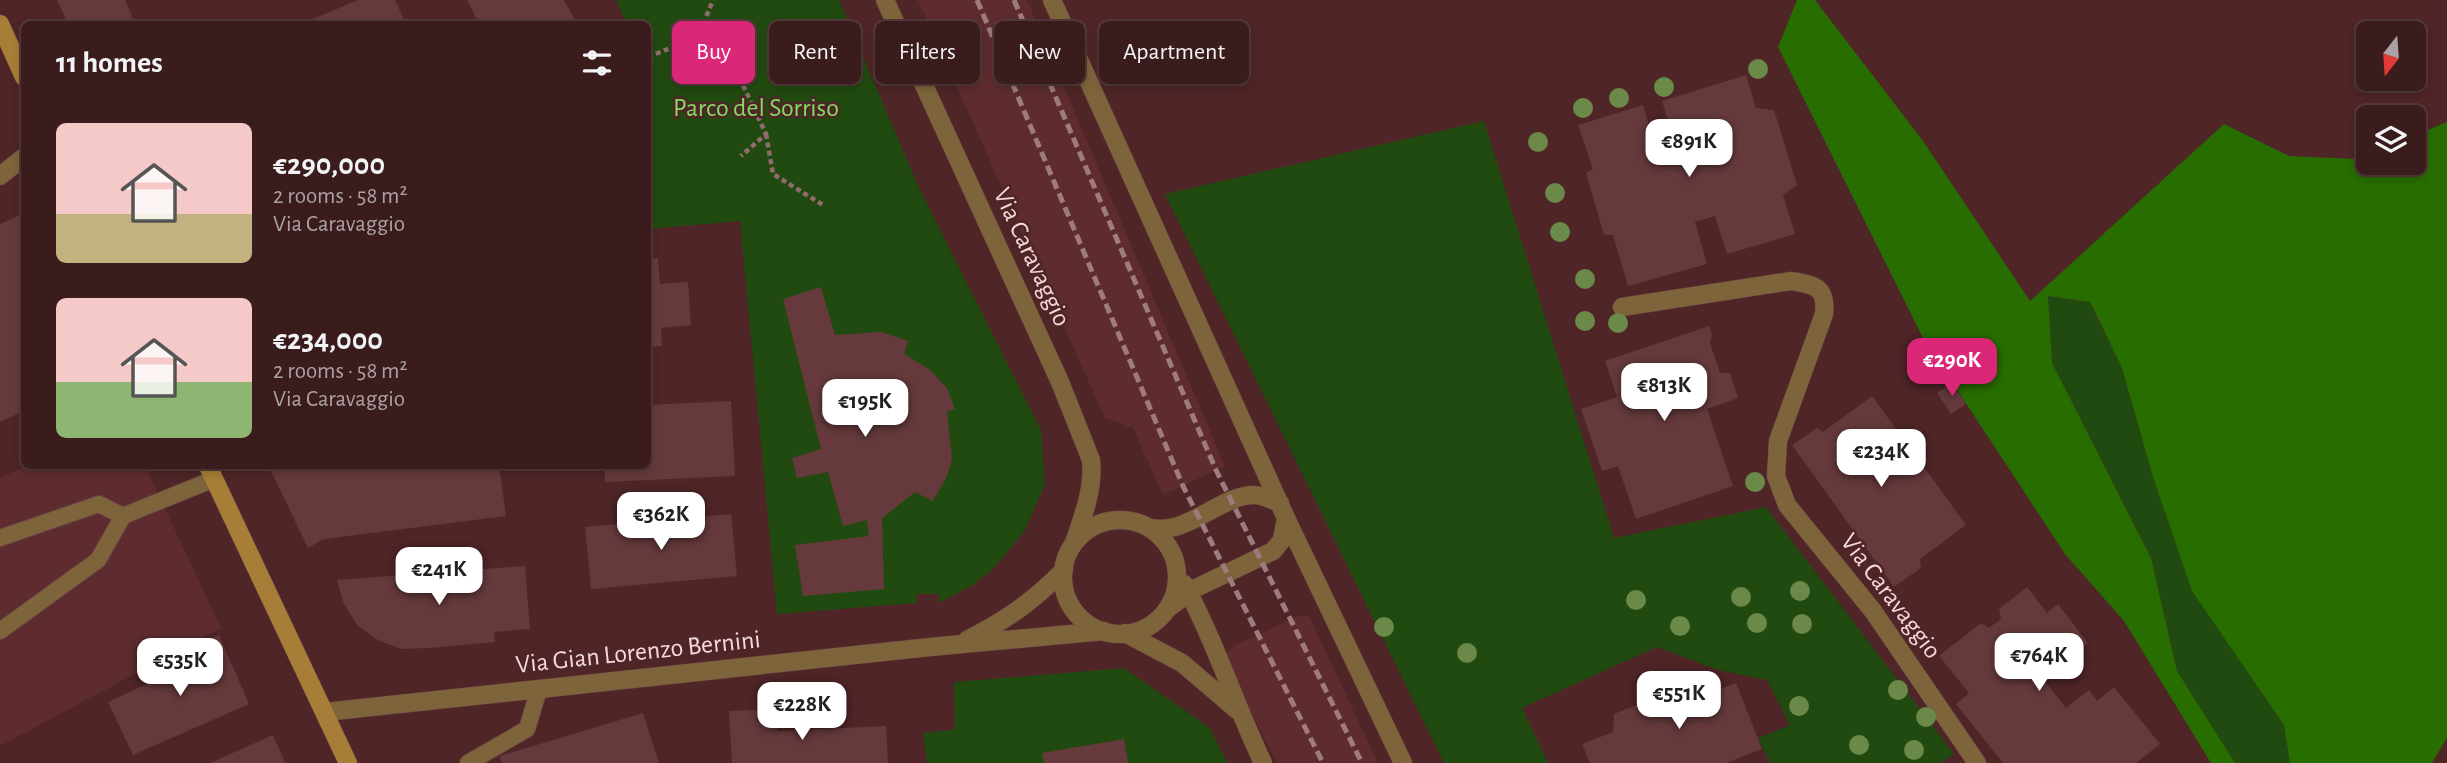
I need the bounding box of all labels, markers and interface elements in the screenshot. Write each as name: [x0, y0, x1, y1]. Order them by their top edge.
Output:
chip: Buy: [672, 21, 755, 84]
chip: Rent: [769, 21, 861, 84]
chip: Filters: [875, 21, 980, 84]
chip: New: [994, 21, 1085, 84]
chip: Apartment: [1099, 21, 1249, 84]
north arrow: [2356, 21, 2426, 91]
map controls: [2356, 21, 2426, 175]
icon: filters: [578, 44, 616, 82]
text: 11 homes: [56, 48, 163, 78]
park label: Parco del Sorriso: [673, 95, 839, 121]
button: layers: [2356, 105, 2426, 175]
pin: €891K: [1640, 120, 1738, 179]
text: €891K: [1662, 130, 1716, 153]
text: €290,000: [273, 150, 385, 180]
icon: home: [112, 151, 196, 235]
street label: Via Caravaggio: [989, 184, 1075, 330]
text: 2 rooms · 58 m²: [273, 185, 408, 208]
text: Via Caravaggio: [273, 213, 405, 236]
text: €234,000: [273, 325, 383, 355]
icon: home: [112, 326, 196, 410]
pin: €290K: [1903, 338, 2001, 398]
text: €290K: [1923, 349, 1981, 372]
text: 2 rooms · 58 m²: [273, 360, 408, 383]
pin: €813K: [1615, 364, 1713, 423]
text: €813K: [1637, 374, 1691, 397]
pin: €195K: [816, 380, 914, 439]
text: Via Caravaggio: [273, 388, 405, 411]
text: €195K: [838, 390, 892, 413]
pin: €234K: [1832, 430, 1930, 489]
text: €234K: [1853, 440, 1909, 463]
pin: €362K: [612, 492, 710, 552]
text: €362K: [633, 503, 689, 526]
street label: Via Caravaggio: [1836, 529, 1946, 663]
pin: €241K: [390, 548, 488, 607]
text: €241K: [412, 558, 466, 581]
street label: Via Gian Lorenzo Bernini: [514, 626, 762, 678]
pin: €764K: [1990, 634, 2088, 693]
pin: €535K: [131, 638, 229, 698]
text: €764K: [2011, 644, 2067, 667]
text: €535K: [153, 649, 207, 672]
pin: €551K: [1630, 672, 1728, 731]
pin: €228K: [753, 682, 851, 742]
text: €551K: [1653, 682, 1705, 705]
text: €228K: [773, 693, 831, 716]

